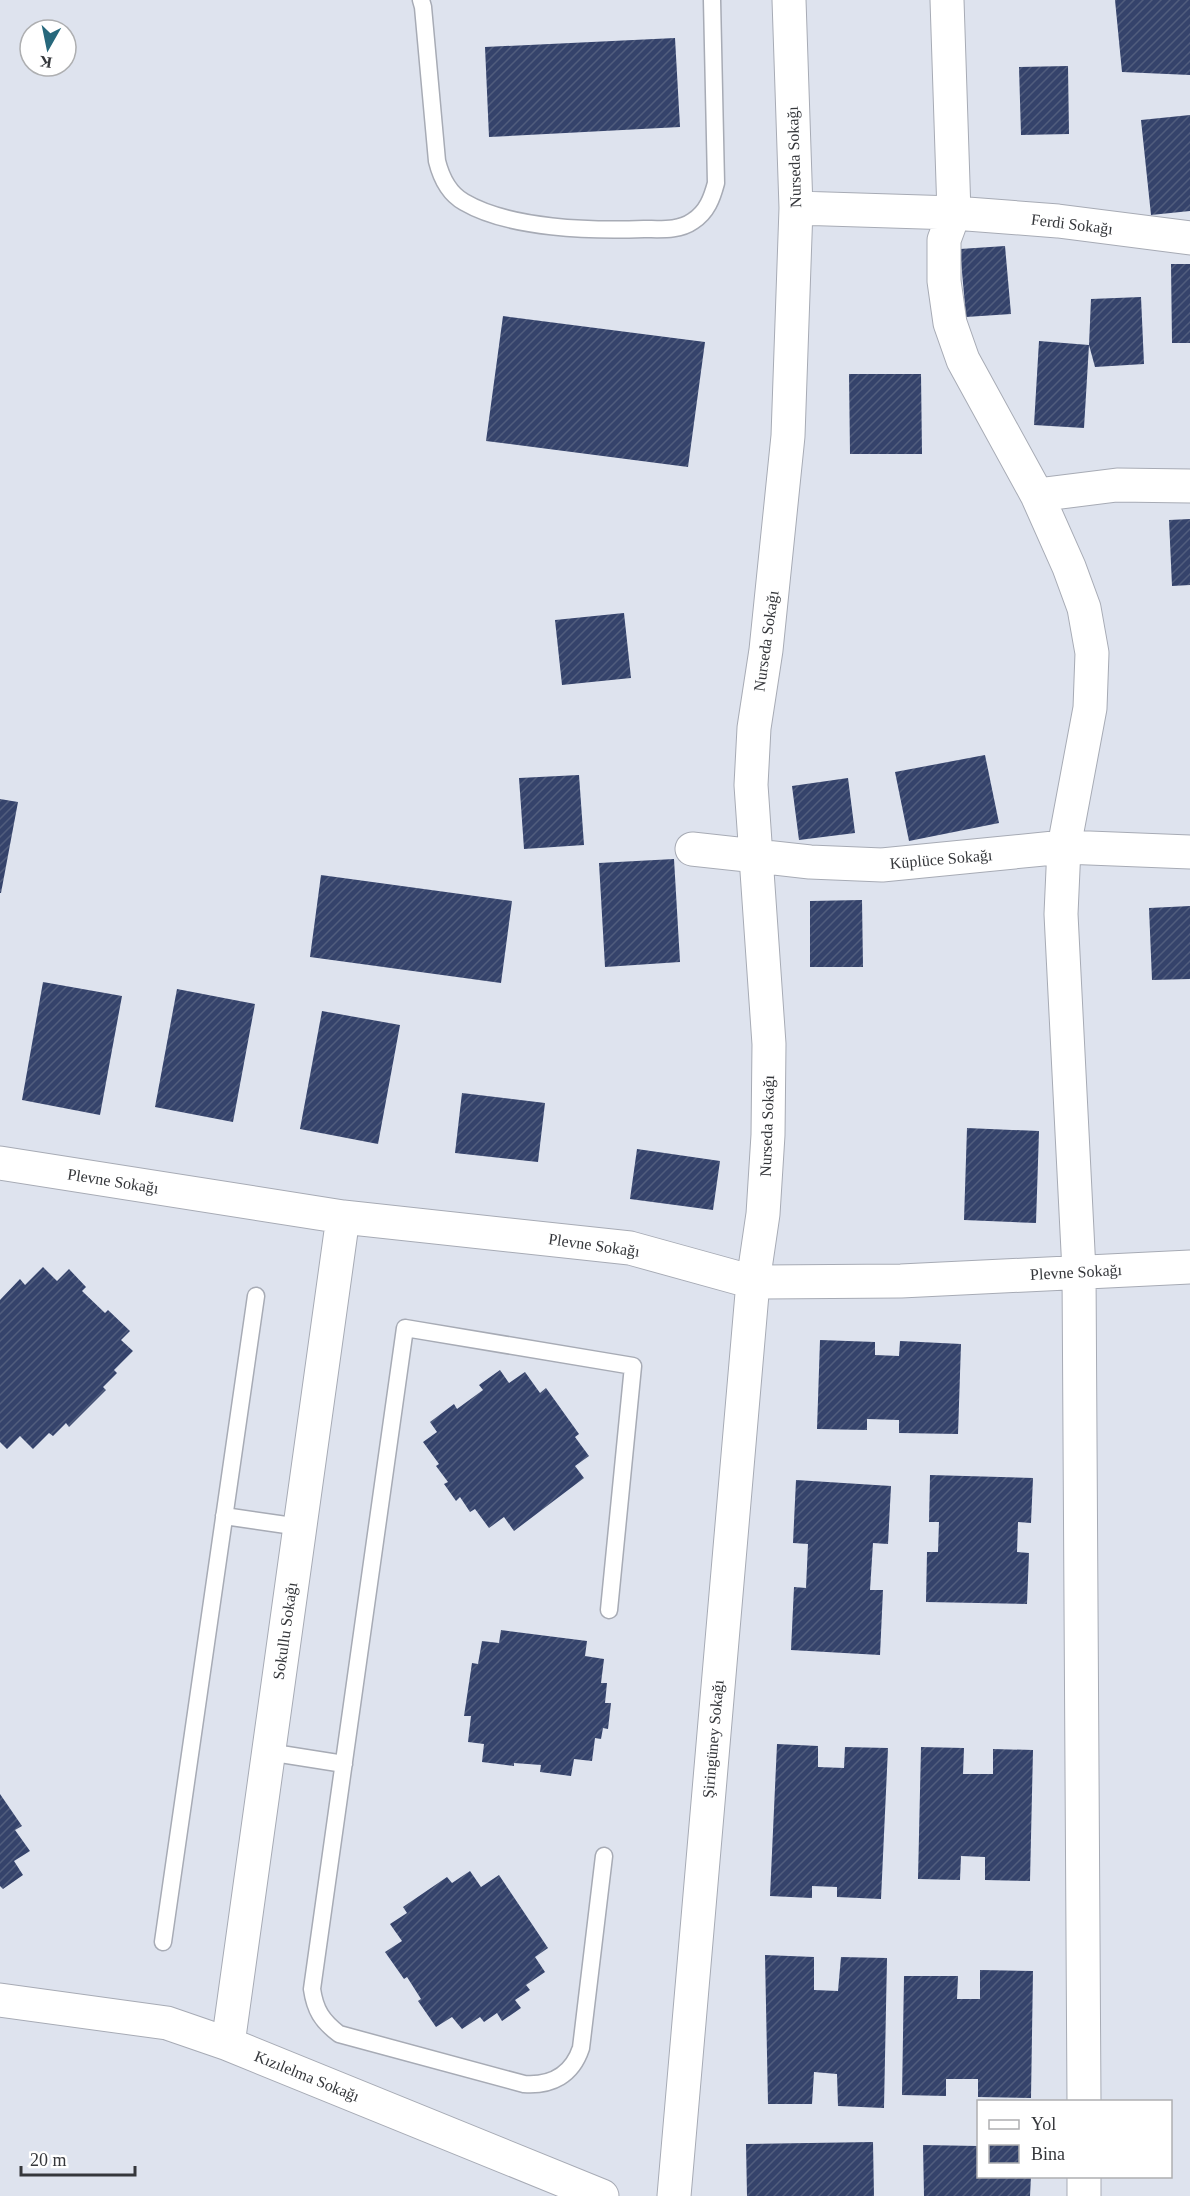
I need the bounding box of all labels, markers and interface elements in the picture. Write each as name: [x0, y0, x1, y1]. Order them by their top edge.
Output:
north arrow: [18, 18, 78, 78]
text: K: [38, 53, 53, 72]
street label: Nurseda Sokağı: [784, 105, 805, 208]
street label: Ferdi Sokağı: [1030, 211, 1114, 239]
street label: Nurseda Sokağı: [751, 589, 783, 693]
street label: Küplüce Sokağı: [889, 846, 994, 873]
street label: Nurseda Sokağı: [757, 1074, 778, 1177]
street label: Plevne Sokağı: [66, 1165, 160, 1198]
street label: Plevne Sokağı: [547, 1230, 641, 1261]
street label: Plevne Sokağı: [1030, 1261, 1123, 1284]
street label: Sokullu Sokağı: [270, 1581, 301, 1681]
street label: Şiringüney Sokağı: [699, 1679, 728, 1799]
street label: Kızılelma Sokağı: [252, 2047, 362, 2106]
legend: [977, 2100, 1172, 2178]
text: Yol: [1031, 2114, 1056, 2134]
scale bar: [21, 2139, 135, 2177]
text: Bina: [1031, 2144, 1065, 2164]
text: 20 m: [30, 2150, 67, 2170]

